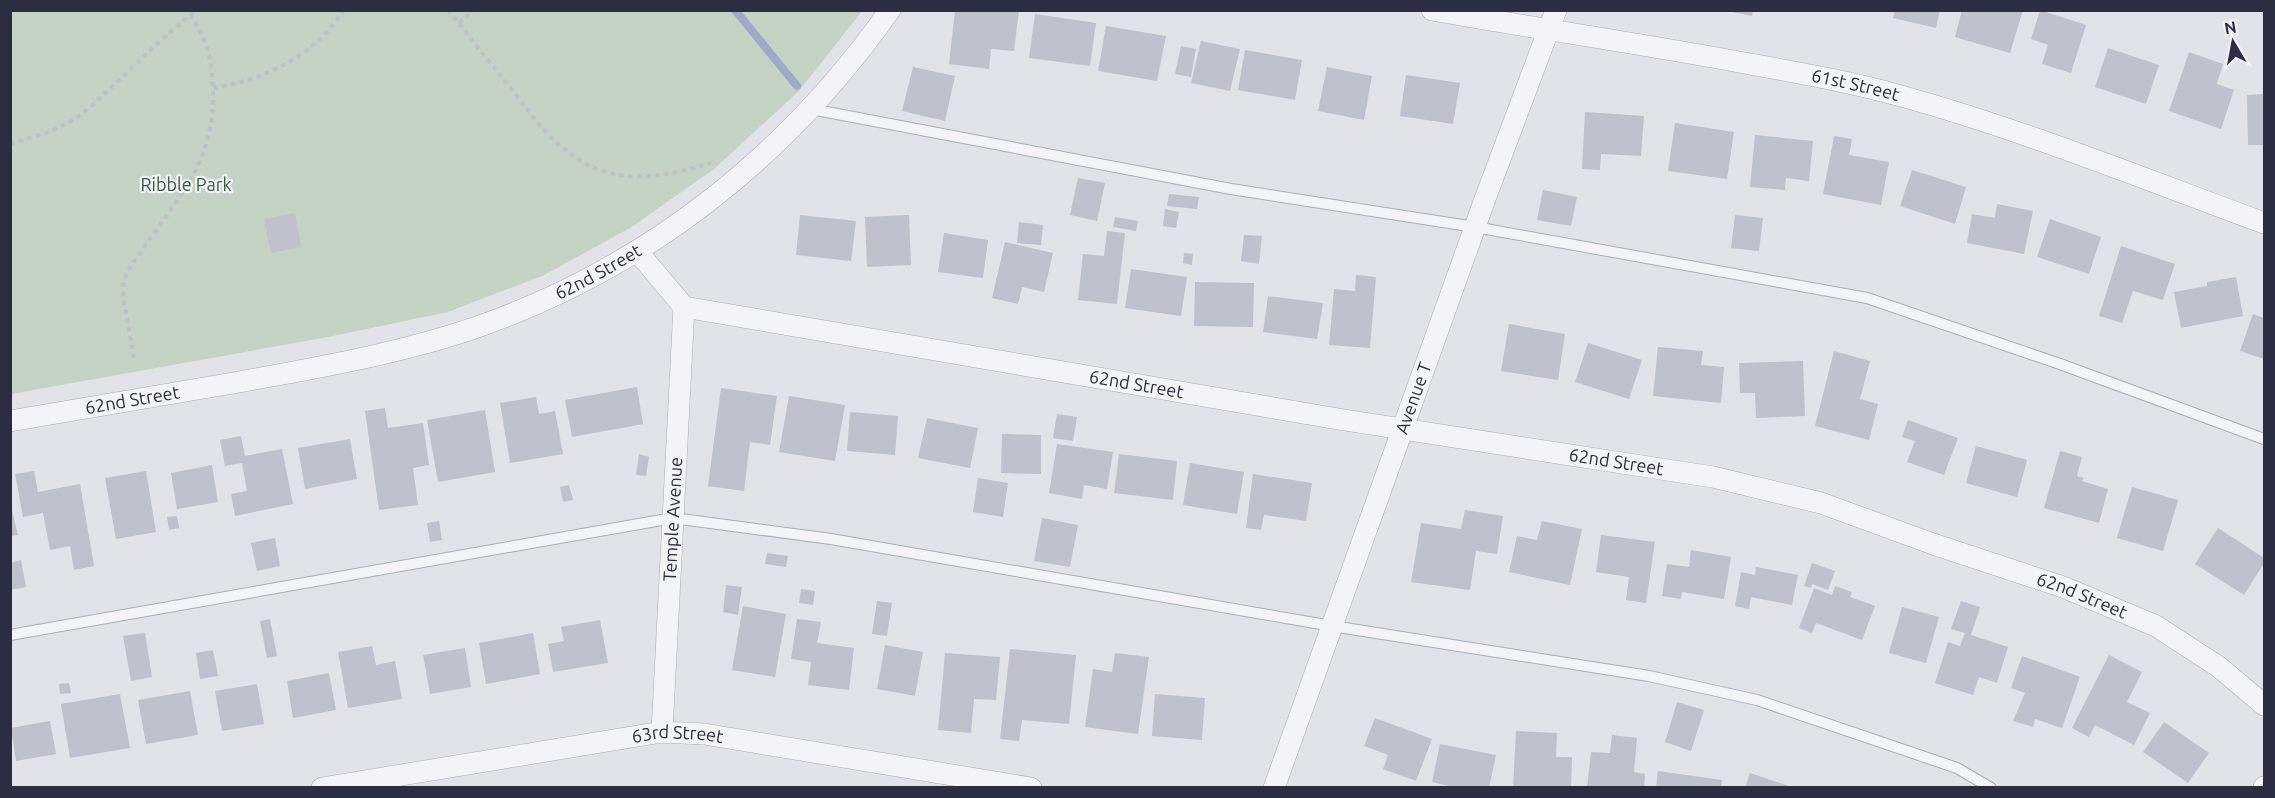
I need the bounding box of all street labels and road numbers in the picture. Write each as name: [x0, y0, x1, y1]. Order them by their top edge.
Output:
street label: 61st Street: [1810, 65, 1902, 104]
street label: 62nd Street: [551, 240, 645, 303]
street label: Avenue T: [1391, 359, 1435, 436]
street label: 62nd Street: [1088, 366, 1185, 401]
street label: 62nd Street: [83, 381, 181, 417]
street label: 62nd Street: [1567, 444, 1665, 478]
street label: Temple Avenue: [659, 456, 685, 582]
street label: 62nd Street: [2034, 568, 2130, 622]
street label: 63rd Street: [630, 721, 725, 746]

